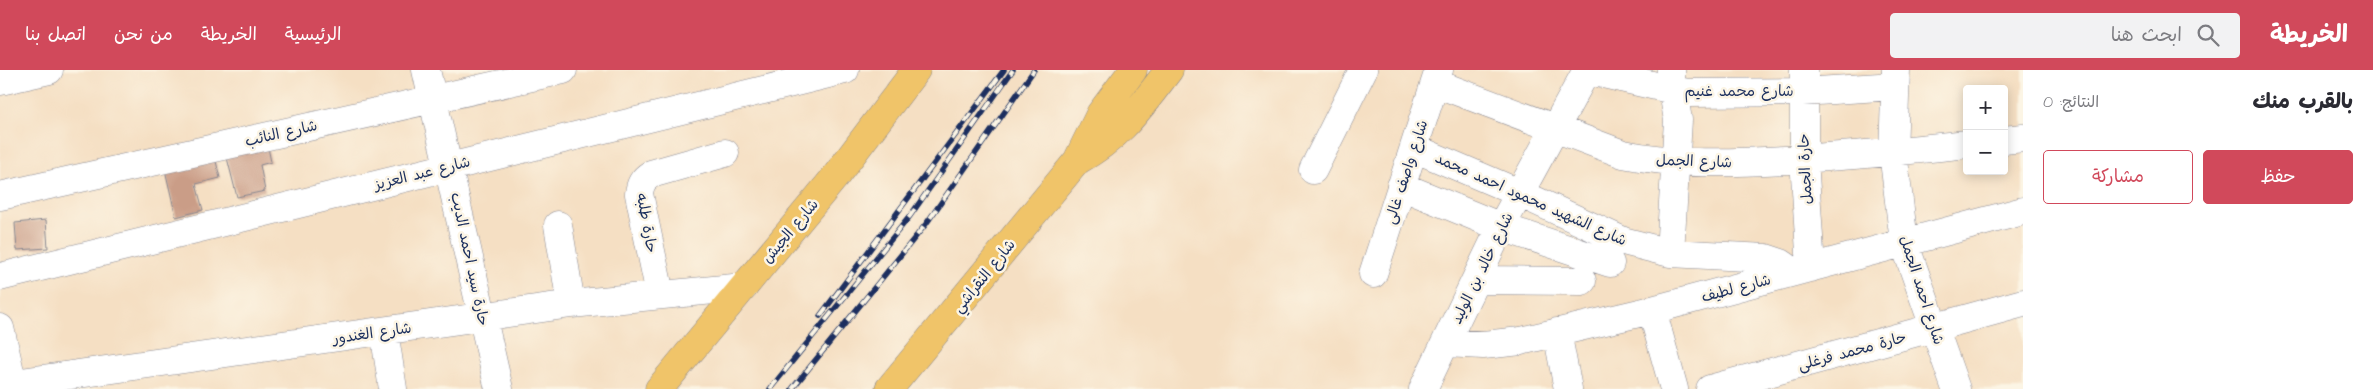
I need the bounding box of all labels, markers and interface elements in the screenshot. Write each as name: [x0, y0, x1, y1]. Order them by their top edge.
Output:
search box: [1890, 13, 2240, 58]
text: الخريطة: [2270, 18, 2348, 52]
icon: search: [2194, 21, 2222, 49]
text: اتصل بنا: [25, 22, 86, 47]
text: من نحن: [114, 22, 173, 47]
text: الخريطة: [201, 22, 257, 47]
text: الرئيسية: [285, 22, 341, 47]
text: ابحث هنا: [2111, 22, 2182, 49]
street label: شارع محمد غنيم: [1684, 81, 1794, 103]
map controls: [1963, 85, 2008, 175]
button: +: [1963, 85, 2008, 130]
text: بالقرب منك: [2252, 87, 2353, 116]
text: النتائج: 0: [2043, 91, 2099, 113]
street label: شارع النائب: [243, 115, 319, 152]
street label: شارع واصف غالى: [1380, 117, 1433, 227]
button: −: [1963, 130, 2008, 175]
street label: حارة الجمل: [1793, 133, 1818, 205]
street label: شارع الشهيد محمود احمد محمد: [1432, 148, 1630, 251]
street label: شارع الجمل: [1656, 150, 1732, 173]
button: مشاركة: [2043, 150, 2193, 204]
button: حفظ: [2203, 150, 2353, 204]
street label: شارع عبد العزيز: [370, 151, 472, 196]
street label: حارة سيد احمد الديب: [445, 190, 494, 328]
street label: حارة طلبه: [631, 192, 662, 255]
street label: شارع الجيش: [757, 195, 823, 268]
street label: شارع خالد بن الوليد: [1446, 209, 1519, 328]
street label: شارع احمد الجمل: [1894, 233, 1949, 347]
street label: شارع النقراشي: [948, 235, 1022, 319]
street label: شارع لطيف: [1699, 269, 1773, 308]
street label: شارع الغندور: [330, 318, 413, 350]
street label: حارة محمد فرغلى: [1796, 327, 1909, 376]

